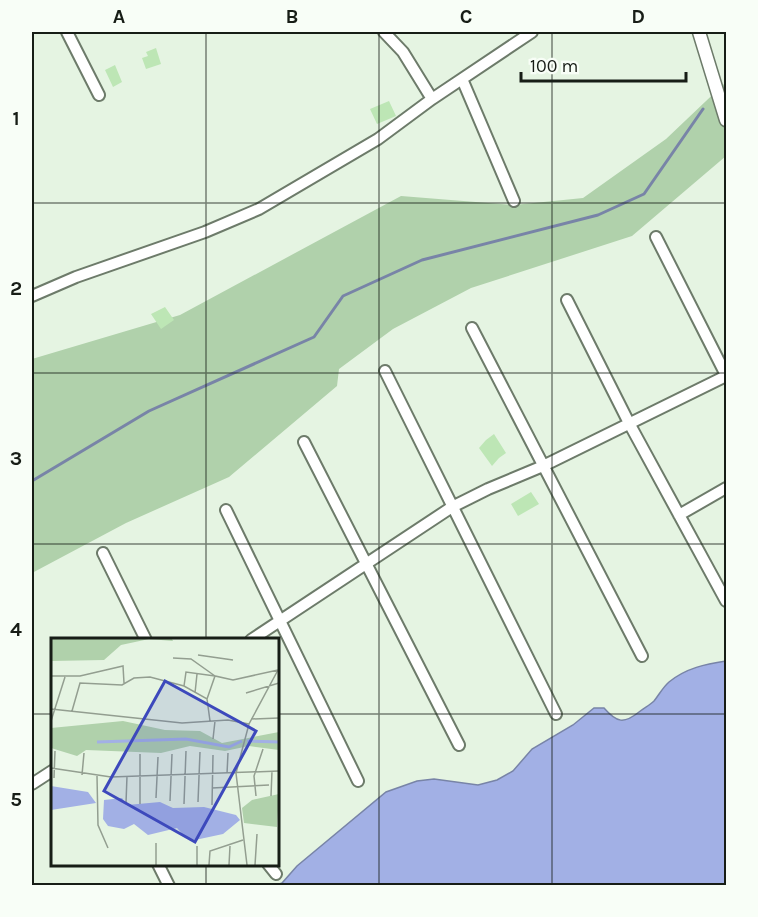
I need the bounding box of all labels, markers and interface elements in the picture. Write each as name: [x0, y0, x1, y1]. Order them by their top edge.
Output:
text: A: [113, 5, 126, 28]
text: B: [286, 5, 298, 28]
text: C: [460, 5, 472, 28]
text: D: [631, 5, 645, 28]
scale bar: [521, 45, 686, 83]
text: 100 m: [530, 55, 578, 77]
text: 1: [12, 107, 20, 130]
text: 2: [10, 277, 22, 300]
text: 3: [10, 447, 22, 470]
text: 4: [10, 618, 22, 641]
inset map: [51, 638, 279, 866]
text: 5: [10, 788, 22, 811]

